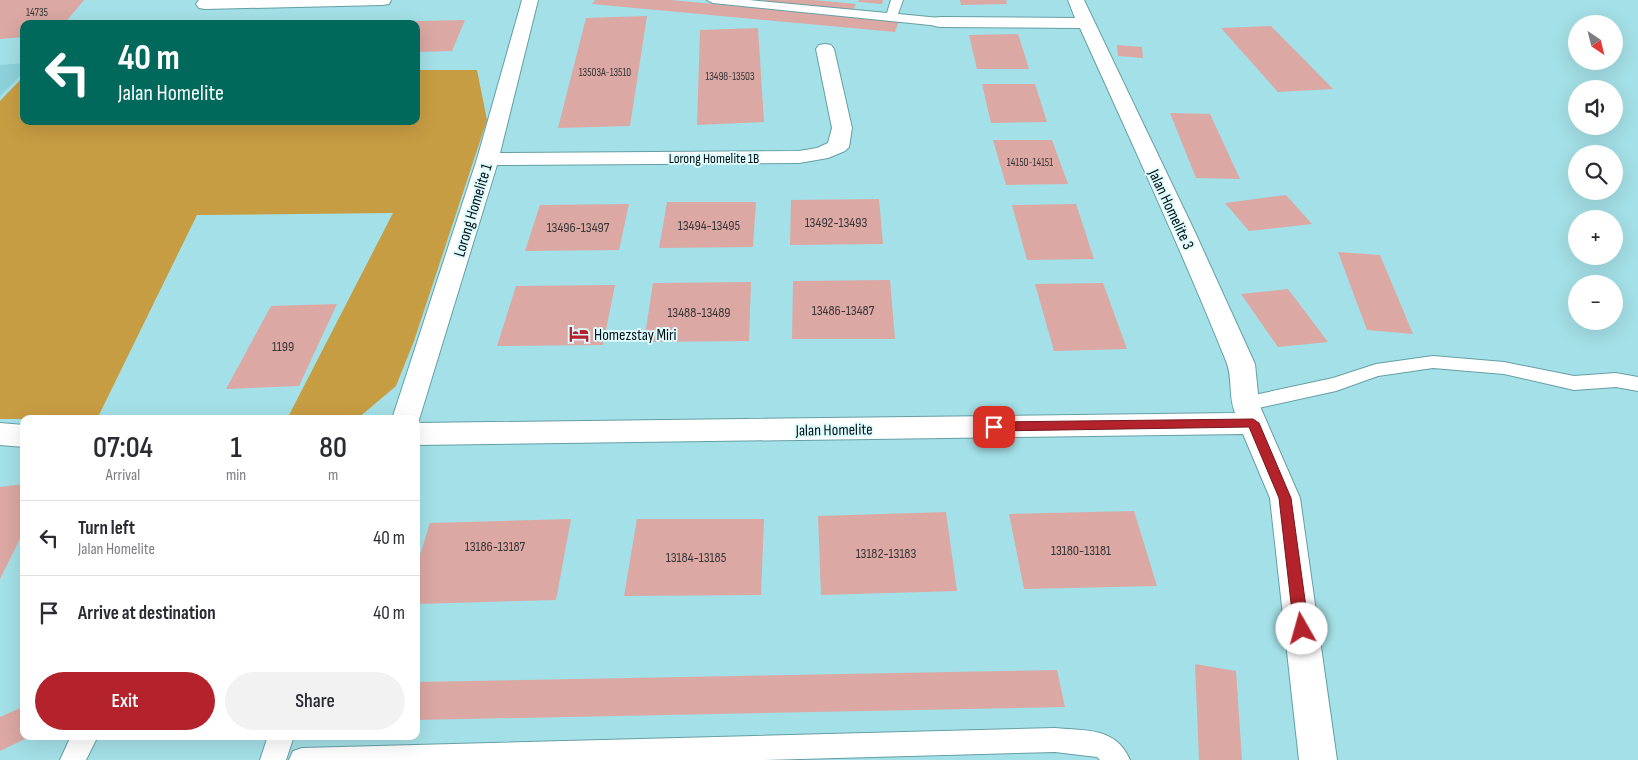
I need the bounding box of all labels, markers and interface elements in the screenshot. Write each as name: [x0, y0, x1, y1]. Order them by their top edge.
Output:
house number: 14735: [26, 6, 48, 19]
north arrow: [1568, 15, 1622, 70]
map controls: [1568, 15, 1623, 330]
text: 40 m: [118, 37, 180, 80]
icon: left: [35, 40, 100, 105]
house number: 13503A-13510: [579, 66, 631, 79]
house number: 13498-13503: [705, 70, 755, 83]
text: Jalan Homelite: [118, 80, 224, 107]
button: sound: [1568, 80, 1623, 135]
button: search: [1568, 145, 1623, 200]
street label: Lorong Homelite 1B: [669, 150, 759, 167]
house number: 14150-14151: [1007, 156, 1053, 169]
street label: Lorong Homelite 1: [450, 161, 497, 259]
street label: Jalan Homelite 3: [1143, 166, 1197, 253]
button: +: [1568, 210, 1623, 265]
house number: 13492-13493: [805, 214, 867, 231]
house number: 13494-13495: [678, 217, 741, 234]
house number: 13496-13497: [547, 219, 610, 236]
button: −: [1568, 275, 1623, 330]
house number: 13486-13487: [812, 302, 875, 319]
house number: 13488-13489: [667, 304, 731, 321]
hotel icon: Homezstay Miri: [568, 323, 590, 345]
place label: Homezstay Miri: [594, 326, 677, 345]
house number: 1199: [272, 338, 294, 355]
pin: [973, 406, 1015, 448]
icon: arrive: [980, 413, 1008, 441]
street label: Jalan Homelite: [794, 420, 873, 441]
text: 07:04: [93, 430, 153, 466]
text: 1: [230, 430, 242, 466]
text: 80: [319, 430, 347, 466]
text: Arrival: [106, 466, 140, 485]
text: min: [226, 466, 246, 485]
text: m: [328, 466, 338, 485]
text: Turn left: [78, 517, 135, 540]
icon: left: [35, 524, 63, 552]
text: 40 m: [373, 527, 405, 550]
house number: 13186-13187: [465, 538, 526, 555]
text: Jalan Homelite: [78, 540, 155, 559]
house number: 13180-13181: [1051, 542, 1111, 559]
house number: 13182-13183: [856, 545, 916, 562]
house number: 13184-13185: [666, 549, 727, 566]
icon: arrive: [35, 599, 63, 627]
text: Arrive at destination: [78, 602, 216, 625]
text: 40 m: [373, 602, 405, 625]
position arrow: [1275, 602, 1327, 654]
button: Exit: [35, 672, 215, 730]
button: Share: [225, 672, 405, 730]

